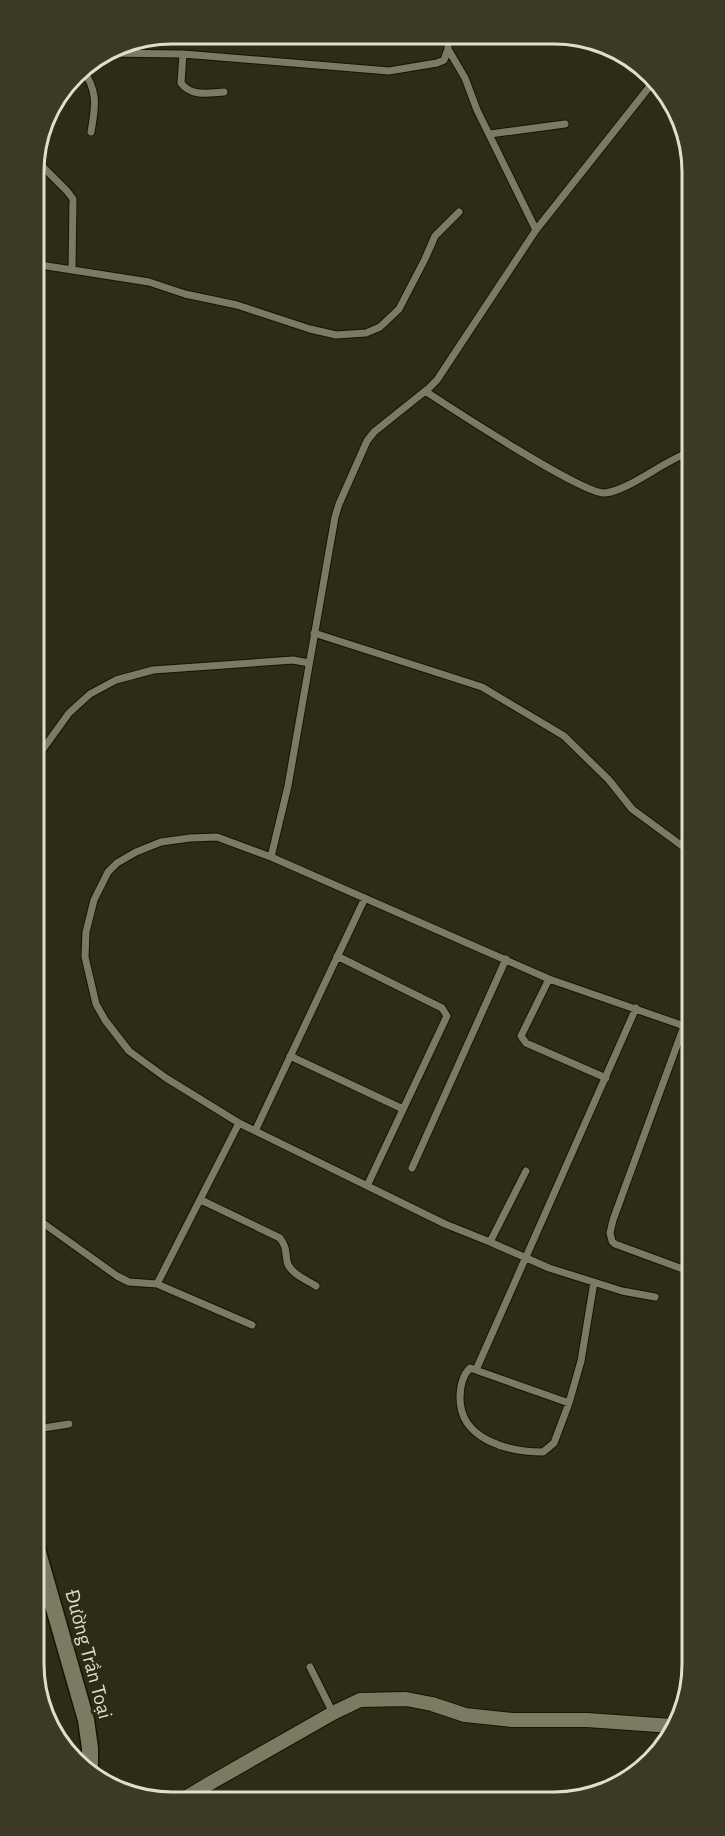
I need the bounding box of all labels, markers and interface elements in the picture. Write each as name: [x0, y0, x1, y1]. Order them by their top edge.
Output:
street label: Đường Trần Toại: [61, 1587, 116, 1721]

